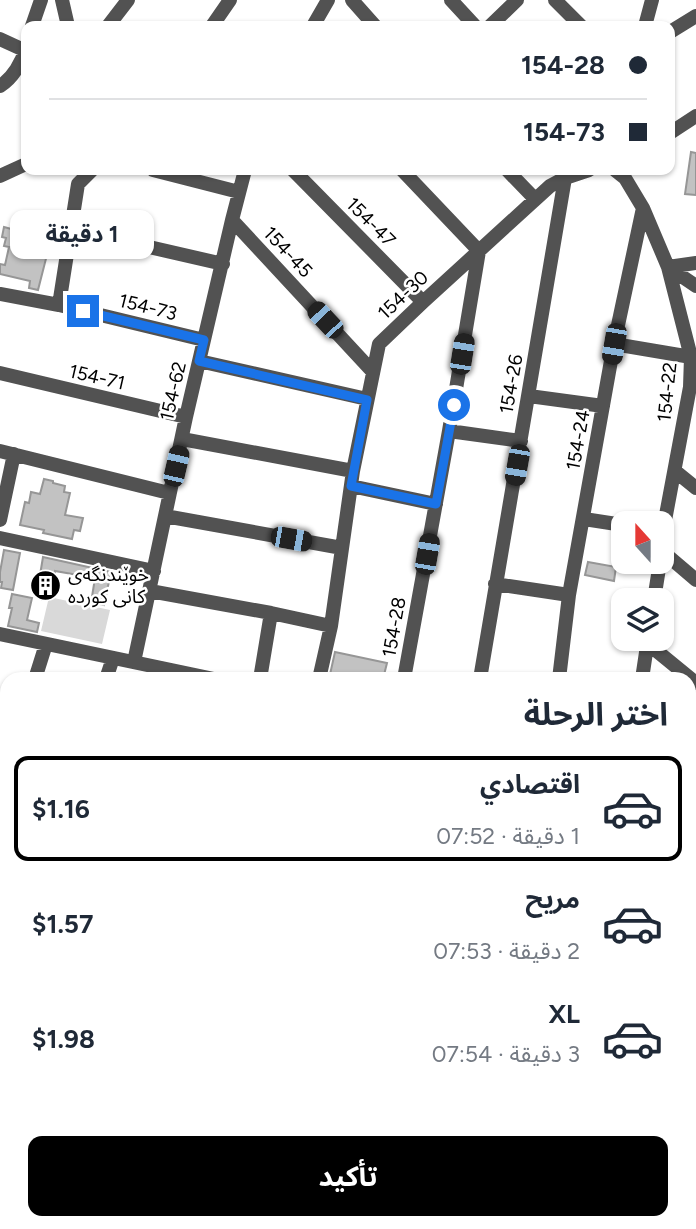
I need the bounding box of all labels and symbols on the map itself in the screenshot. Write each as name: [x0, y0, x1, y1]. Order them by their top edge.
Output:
street label: 154-47: [341, 192, 401, 252]
callout: 1 دقيقة: [11, 210, 155, 258]
street label: 154-45: [259, 222, 317, 282]
street label: 154-30: [373, 266, 433, 324]
street label: 154-73: [117, 289, 179, 325]
route end: [67, 295, 99, 327]
car: [303, 297, 348, 343]
car: [601, 321, 628, 367]
car: [449, 332, 476, 376]
street label: 154-26: [494, 352, 528, 415]
street label: 154-71: [67, 359, 127, 395]
street label: 154-62: [155, 359, 191, 423]
street label: 154-22: [652, 361, 682, 423]
route start: [438, 389, 470, 421]
street label: 154-24: [561, 408, 595, 472]
car: [504, 442, 531, 488]
car: [162, 443, 191, 489]
north arrow: [611, 511, 674, 574]
car: [269, 525, 314, 553]
car: [414, 531, 441, 577]
place label: خوێندنگەی کانی کوردە: [68, 563, 149, 608]
building icon: خوێندنگەی کانی کوردە: [28, 568, 62, 602]
street label: 154-28: [377, 595, 411, 659]

